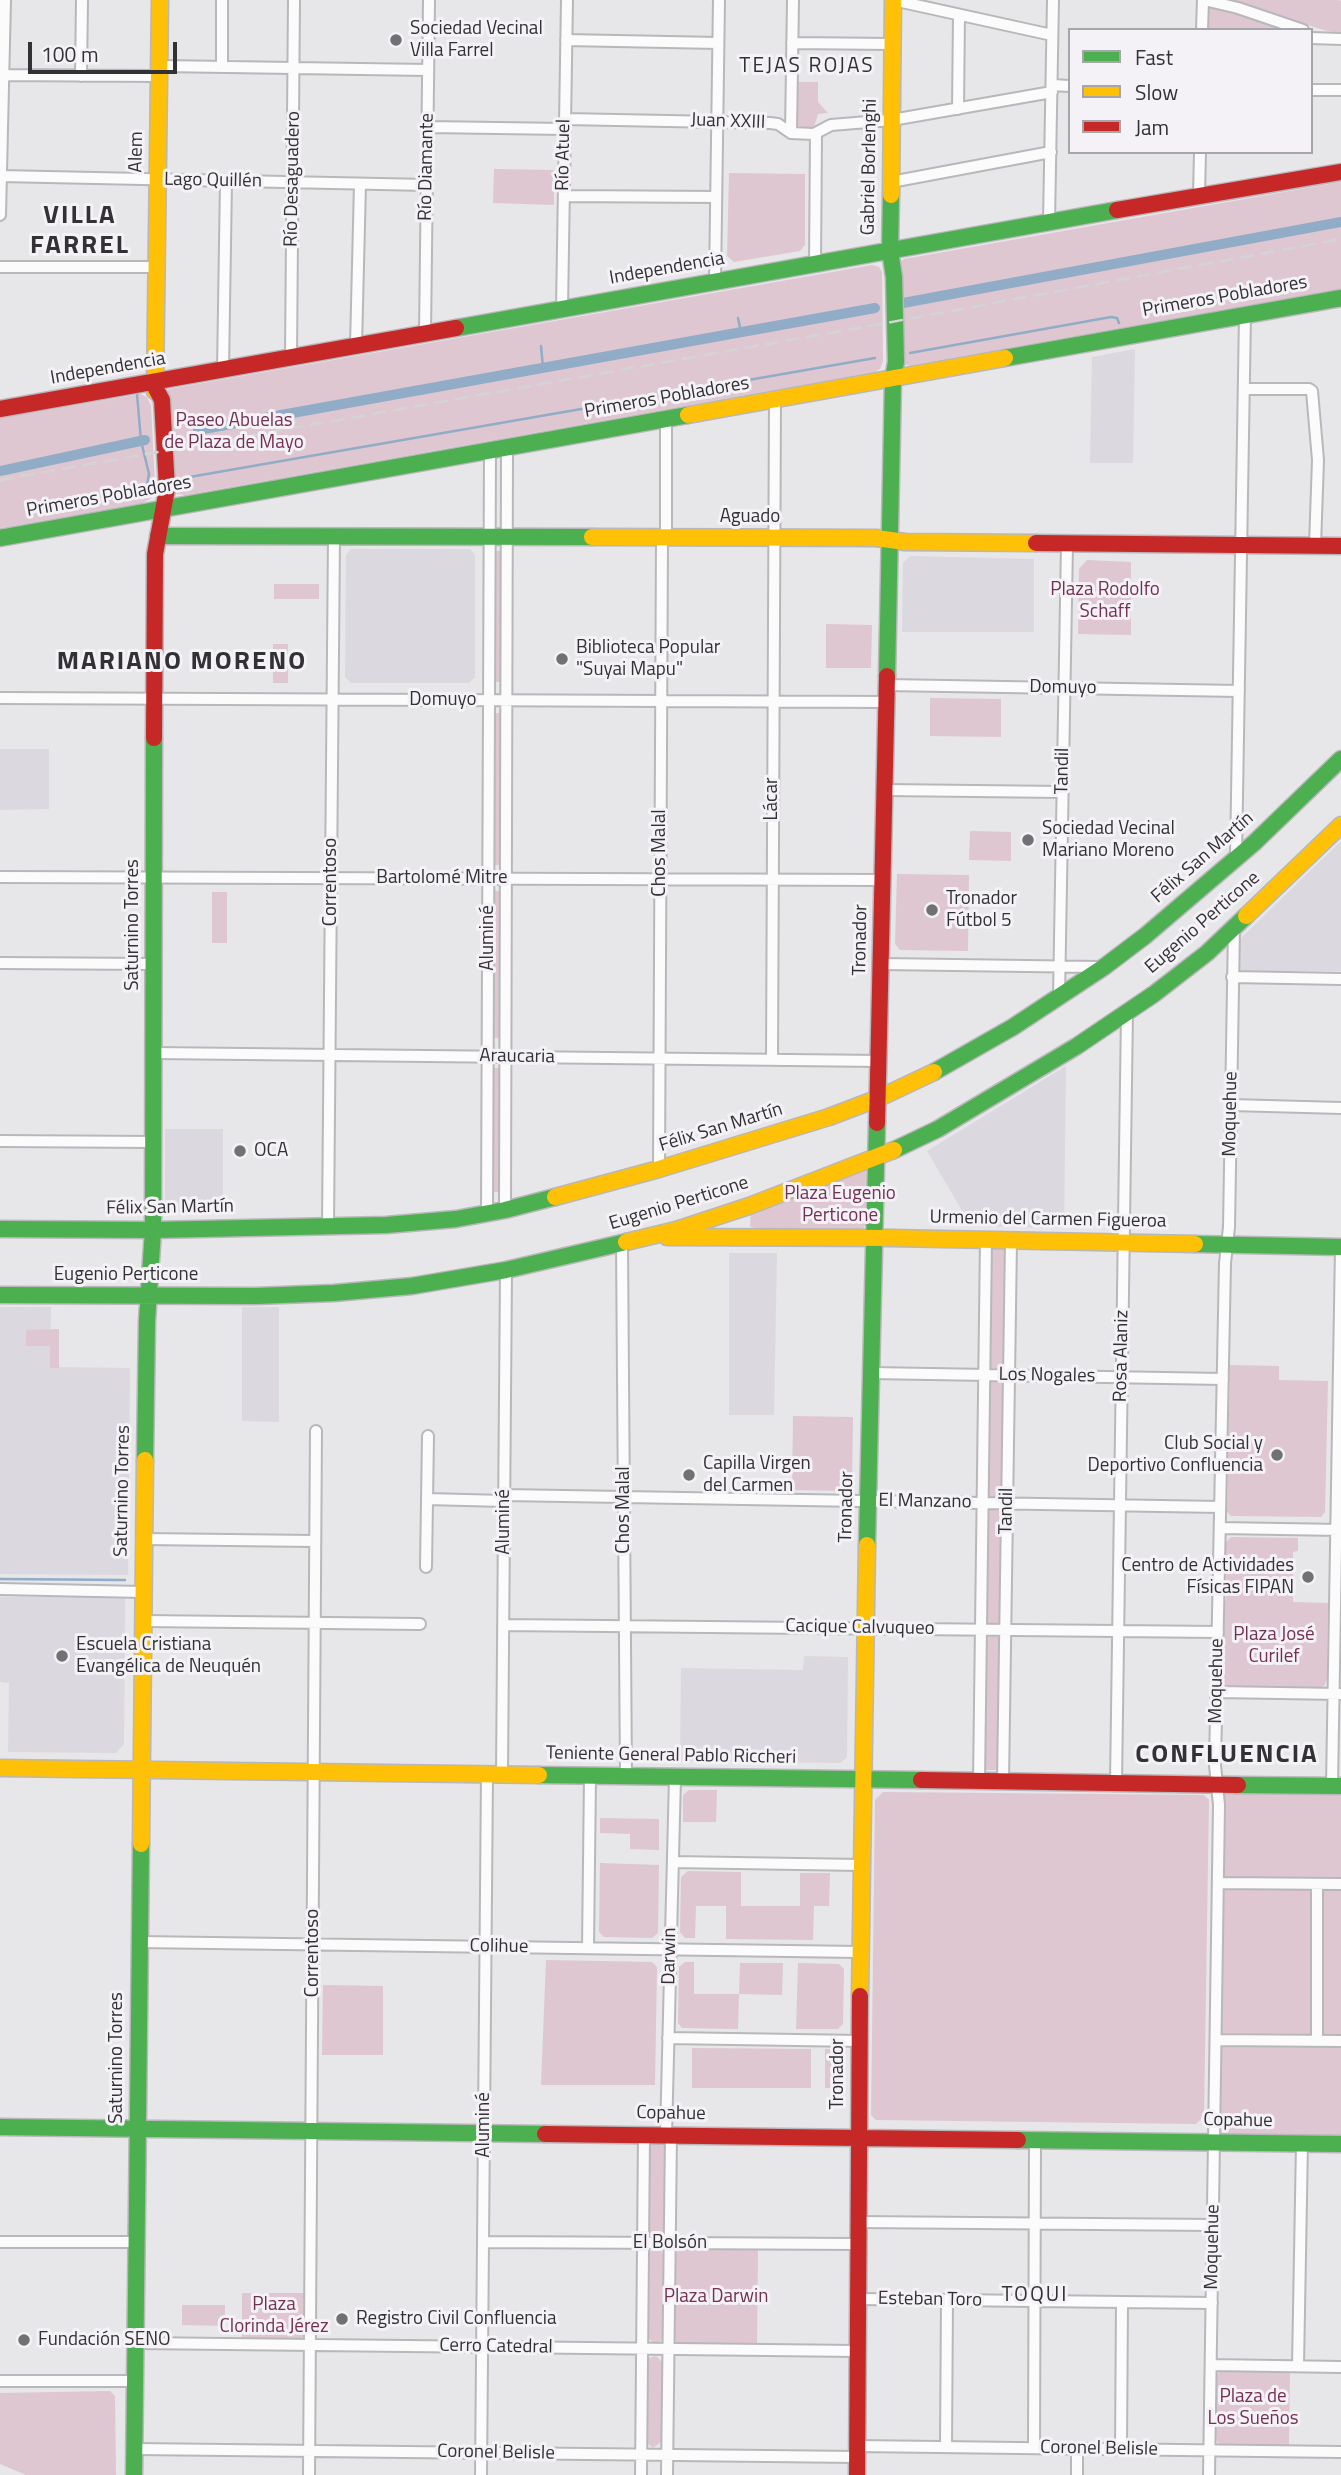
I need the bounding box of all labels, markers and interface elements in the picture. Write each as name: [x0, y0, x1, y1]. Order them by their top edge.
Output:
place label: Sociedad Vecinal Villa Farrel: [410, 18, 543, 62]
scale bar: [32, 28, 180, 72]
legend: [1068, 28, 1313, 154]
marker: Sociedad Vecinal Villa Farrel: [388, 32, 404, 48]
text: 100 m: [41, 38, 98, 70]
text: Fast: [1135, 41, 1173, 73]
district label: TEJAS ROJAS: [741, 54, 873, 80]
text: Slow: [1135, 76, 1178, 108]
street label: Gabriel Borlenghi: [857, 98, 883, 236]
street label: Juan XXIII: [690, 109, 766, 135]
street label: Río Desaguadero: [280, 111, 306, 247]
text: Jam: [1135, 111, 1169, 143]
street label: Río Diamante: [415, 113, 439, 221]
street label: Río Atuel: [552, 119, 576, 191]
street label: Alem: [125, 131, 149, 173]
street label: Lago Quillén: [164, 169, 262, 193]
district label: VILLA FARREL: [31, 201, 129, 262]
street label: Independencia: [608, 248, 726, 290]
street label: Primeros Pobladores: [1141, 271, 1309, 323]
street label: Independencia: [49, 348, 167, 390]
street label: Primeros Pobladores: [583, 372, 751, 424]
park label: Paseo Abuelas de Plaza de Mayo: [164, 410, 304, 454]
street label: Primeros Pobladores: [25, 471, 193, 523]
street label: Aguado: [720, 506, 780, 528]
park label: Plaza Rodolfo Schaff: [1050, 579, 1160, 623]
place label: Biblioteca Popular "Suyai Mapu": [576, 637, 720, 681]
district label: MARIANO MORENO: [58, 647, 306, 679]
marker: Biblioteca Popular "Suyai Mapu": [554, 651, 570, 667]
street label: Domuyo: [1029, 676, 1097, 700]
street label: Domuyo: [409, 689, 477, 711]
street label: Tandil: [1051, 747, 1075, 795]
street label: Lácar: [761, 778, 783, 820]
street label: Félix San Martín: [1147, 807, 1259, 909]
street label: Chos Malal: [649, 809, 671, 897]
place label: Sociedad Vecinal Mariano Moreno: [1042, 818, 1175, 862]
marker: Sociedad Vecinal Mariano Moreno: [1020, 832, 1036, 848]
street label: Correntoso: [320, 838, 342, 926]
street label: Saturnino Torres: [122, 859, 144, 991]
street label: Bartolomé Mitre: [376, 867, 508, 889]
street label: Eugenio Perticone: [1141, 867, 1265, 979]
place label: Tronador Fútbol 5: [946, 888, 1017, 932]
marker: Tronador Fútbol 5: [924, 902, 940, 918]
street label: Tronador: [849, 904, 873, 976]
street label: Aluminé: [477, 905, 499, 971]
street label: Araucaria: [479, 1045, 555, 1069]
street label: Moquehue: [1219, 1071, 1243, 1157]
street label: Félix San Martín: [657, 1098, 785, 1158]
place label: OCA: [254, 1140, 288, 1162]
marker: OCA: [232, 1143, 248, 1159]
street label: Eugenio Perticone: [607, 1172, 751, 1236]
park label: Plaza Eugenio Perticone: [784, 1183, 896, 1227]
street label: Félix San Martín: [106, 1195, 234, 1221]
street label: Urmenio del Carmen Figueroa: [929, 1207, 1167, 1233]
street label: Eugenio Perticone: [54, 1264, 198, 1286]
street label: Rosa Alaniz: [1110, 1310, 1134, 1402]
street label: Los Nogales: [998, 1364, 1096, 1388]
street label: Saturnino Torres: [110, 1425, 136, 1557]
place label: Club Social y Deportivo Confluencia: [1088, 1433, 1263, 1477]
marker: Club Social y Deportivo Confluencia: [1269, 1447, 1285, 1463]
place label: Capilla Virgen del Carmen: [703, 1453, 811, 1497]
street label: Chos Malal: [613, 1466, 635, 1554]
marker: Capilla Virgen del Carmen: [681, 1467, 697, 1483]
street label: Tronador: [835, 1471, 859, 1543]
street label: Tandil: [995, 1487, 1019, 1535]
street label: Aluminé: [493, 1489, 515, 1555]
street label: El Manzano: [878, 1490, 972, 1514]
place label: Centro de Actividades Físicas FIPAN: [1121, 1555, 1294, 1599]
marker: Centro de Actividades Físicas FIPAN: [1300, 1569, 1316, 1585]
street label: Cacique Calvuqueo: [785, 1615, 935, 1641]
park label: Plaza José Curilef: [1233, 1624, 1315, 1668]
place label: Escuela Cristiana Evangélica de Neuquén: [76, 1634, 261, 1678]
street label: Moquehue: [1205, 1638, 1229, 1724]
marker: Escuela Cristiana Evangélica de Neuquén: [54, 1648, 70, 1664]
district label: CONFLUENCIA: [1137, 1740, 1317, 1772]
street label: Teniente General Pablo Riccheri: [546, 1742, 796, 1770]
street label: Correntoso: [302, 1909, 324, 1997]
street label: Darwin: [658, 1927, 682, 1985]
street label: Colihue: [469, 1935, 529, 1959]
street label: Saturnino Torres: [106, 1992, 128, 2124]
street label: Tronador: [827, 2038, 849, 2110]
street label: Aluminé: [473, 2092, 495, 2158]
street label: Copahue: [636, 2102, 706, 2126]
street label: Copahue: [1203, 2109, 1273, 2133]
street label: Moquehue: [1201, 2204, 1225, 2290]
street label: El Bolsón: [633, 2232, 707, 2254]
district label: TOQUI: [1002, 2283, 1068, 2309]
park label: Plaza Darwin: [664, 2286, 768, 2308]
street label: Esteban Toro: [878, 2288, 982, 2312]
park label: Plaza Clorinda Jérez: [219, 2294, 329, 2338]
place label: Registro Civil Confluencia: [356, 2308, 556, 2330]
marker: Registro Civil Confluencia: [334, 2311, 350, 2327]
place label: Fundación SENO: [38, 2329, 171, 2351]
marker: Fundación SENO: [16, 2332, 32, 2348]
street label: Cerro Catedral: [439, 2335, 553, 2359]
park label: Plaza de Los Sueños: [1207, 2386, 1299, 2430]
street label: Coronel Belisle: [1040, 2437, 1158, 2461]
street label: Coronel Belisle: [437, 2441, 555, 2465]

